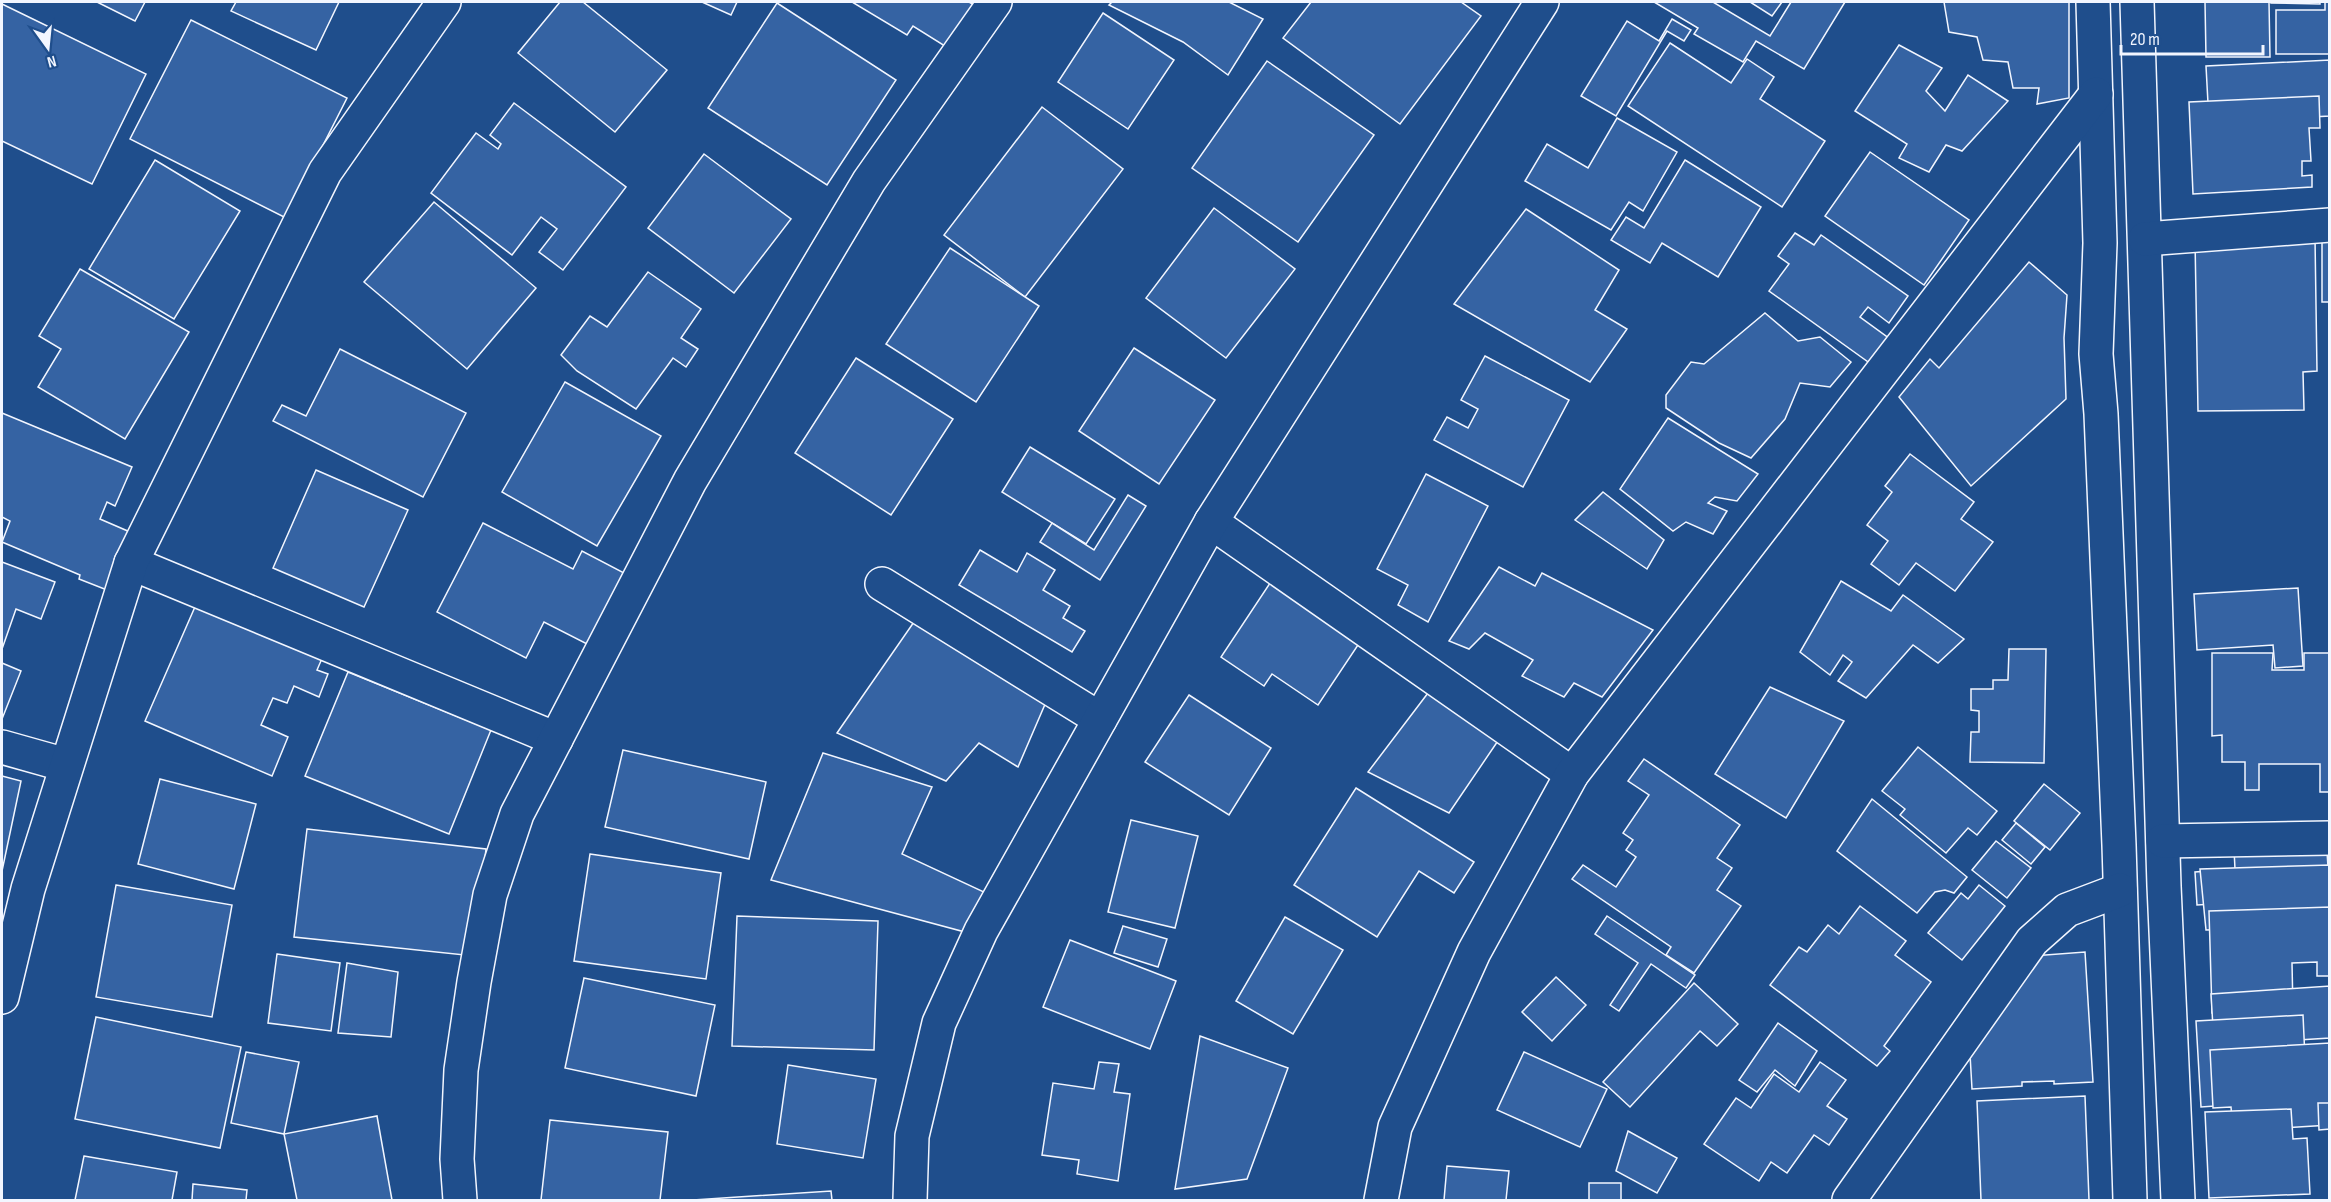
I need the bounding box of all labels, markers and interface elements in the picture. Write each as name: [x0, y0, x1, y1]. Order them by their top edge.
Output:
north arrow: [18, 18, 78, 78]
scale bar: [2121, 18, 2264, 56]
text: 20 m: [2130, 29, 2160, 50]
text: N: [45, 51, 58, 71]

